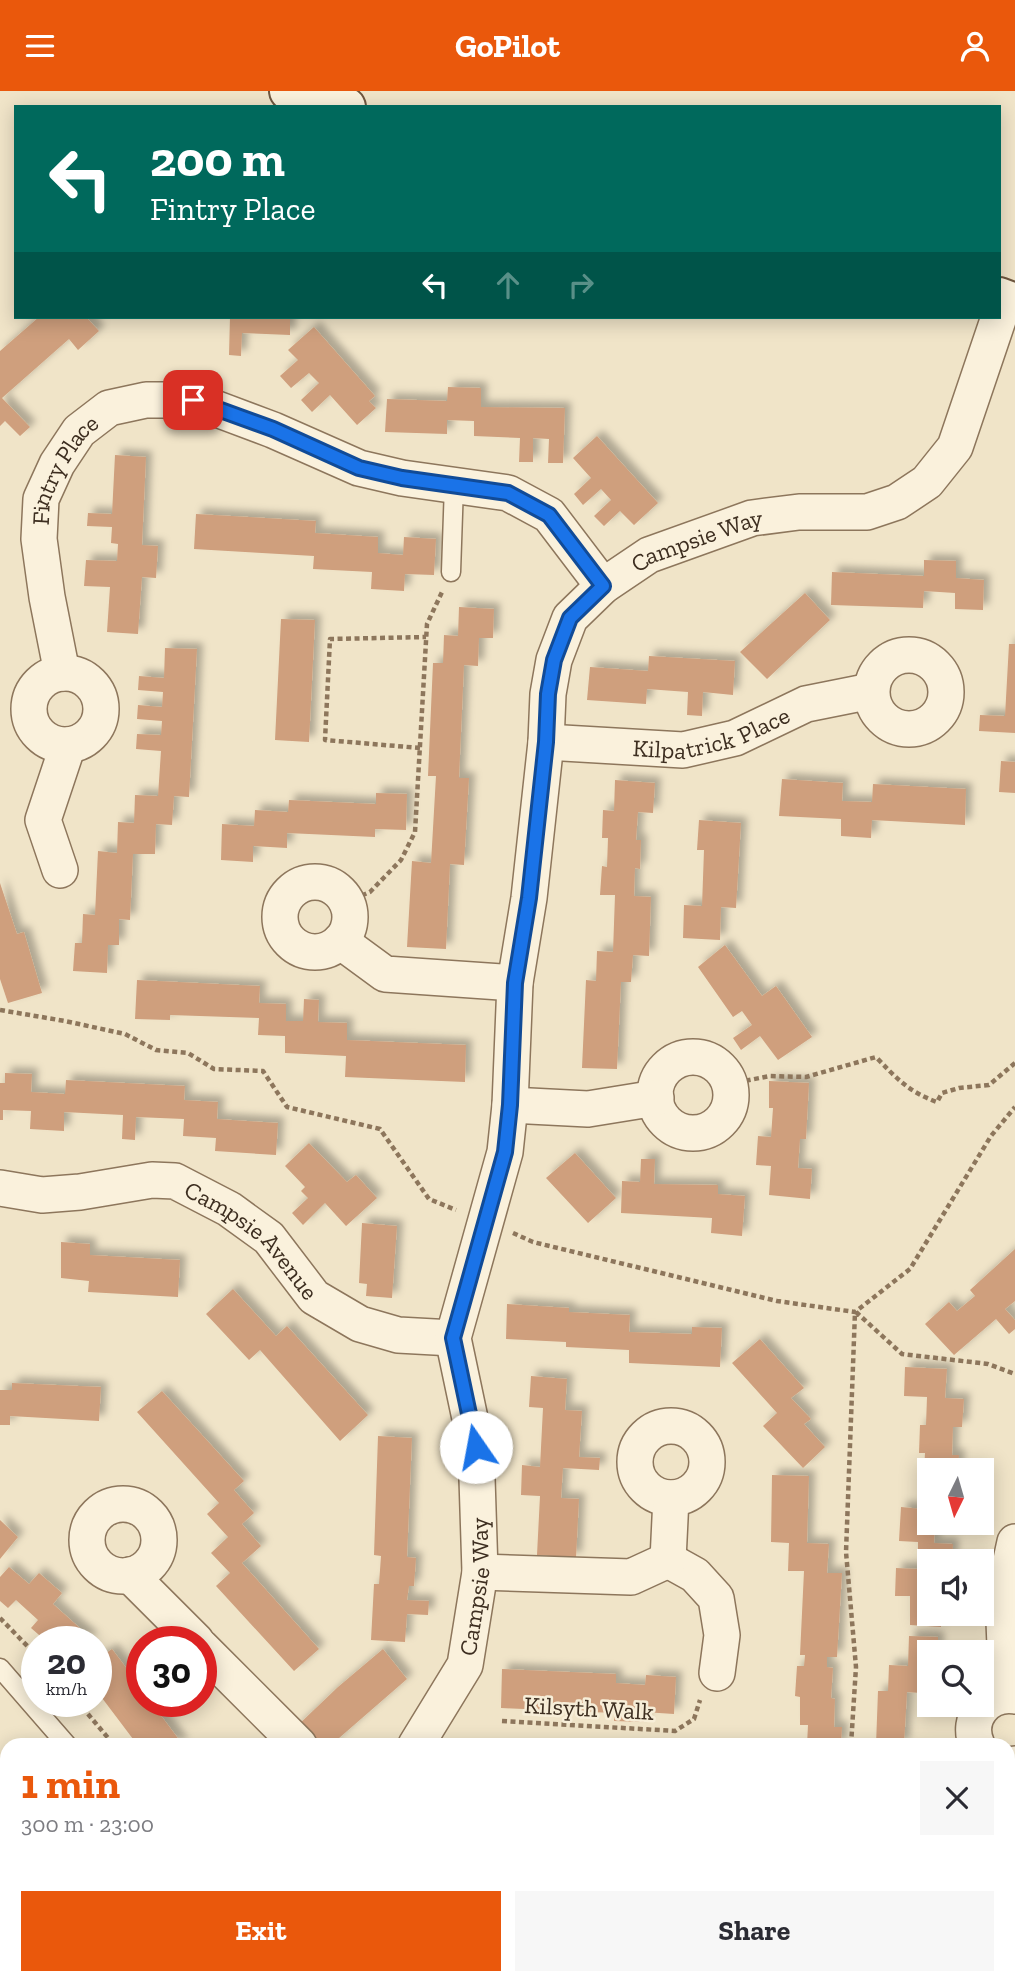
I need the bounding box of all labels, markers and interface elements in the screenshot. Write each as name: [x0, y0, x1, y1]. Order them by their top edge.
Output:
icon: menu: [21, 27, 59, 65]
text: GoPilot: [455, 27, 560, 65]
icon: person: [956, 27, 994, 65]
text: 200 m: [150, 130, 285, 189]
icon: left: [35, 133, 126, 224]
text: Fintry Place: [150, 190, 315, 228]
icon: left: [416, 266, 454, 304]
icon: ahead: [489, 266, 527, 304]
icon: right: [562, 266, 600, 304]
pin: [163, 370, 223, 430]
icon: arrive: [174, 381, 212, 419]
street label: Fintry Place: [25, 407, 104, 526]
street label: Campsie Way: [625, 502, 765, 578]
street label: Kilpatrick Place: [632, 700, 794, 765]
street label: Campsie Avenue: [180, 1174, 325, 1305]
position arrow: [439, 1410, 513, 1484]
north arrow: [917, 1458, 994, 1535]
map controls: [917, 1458, 994, 1717]
street label: Campsie Way: [452, 1516, 495, 1658]
button: sound: [917, 1549, 994, 1626]
speed limit sign: 30: [126, 1626, 217, 1717]
button: search: [917, 1640, 994, 1717]
text: 20: [47, 1641, 86, 1683]
text: km/h: [46, 1678, 87, 1700]
street label: Kilsyth Walk: [523, 1690, 655, 1726]
text: 1 min: [21, 1758, 120, 1809]
button: close: [920, 1761, 994, 1835]
text: 300 m · 23:00: [21, 1810, 154, 1838]
button: Exit: [21, 1891, 501, 1971]
button: Share: [515, 1891, 994, 1971]

